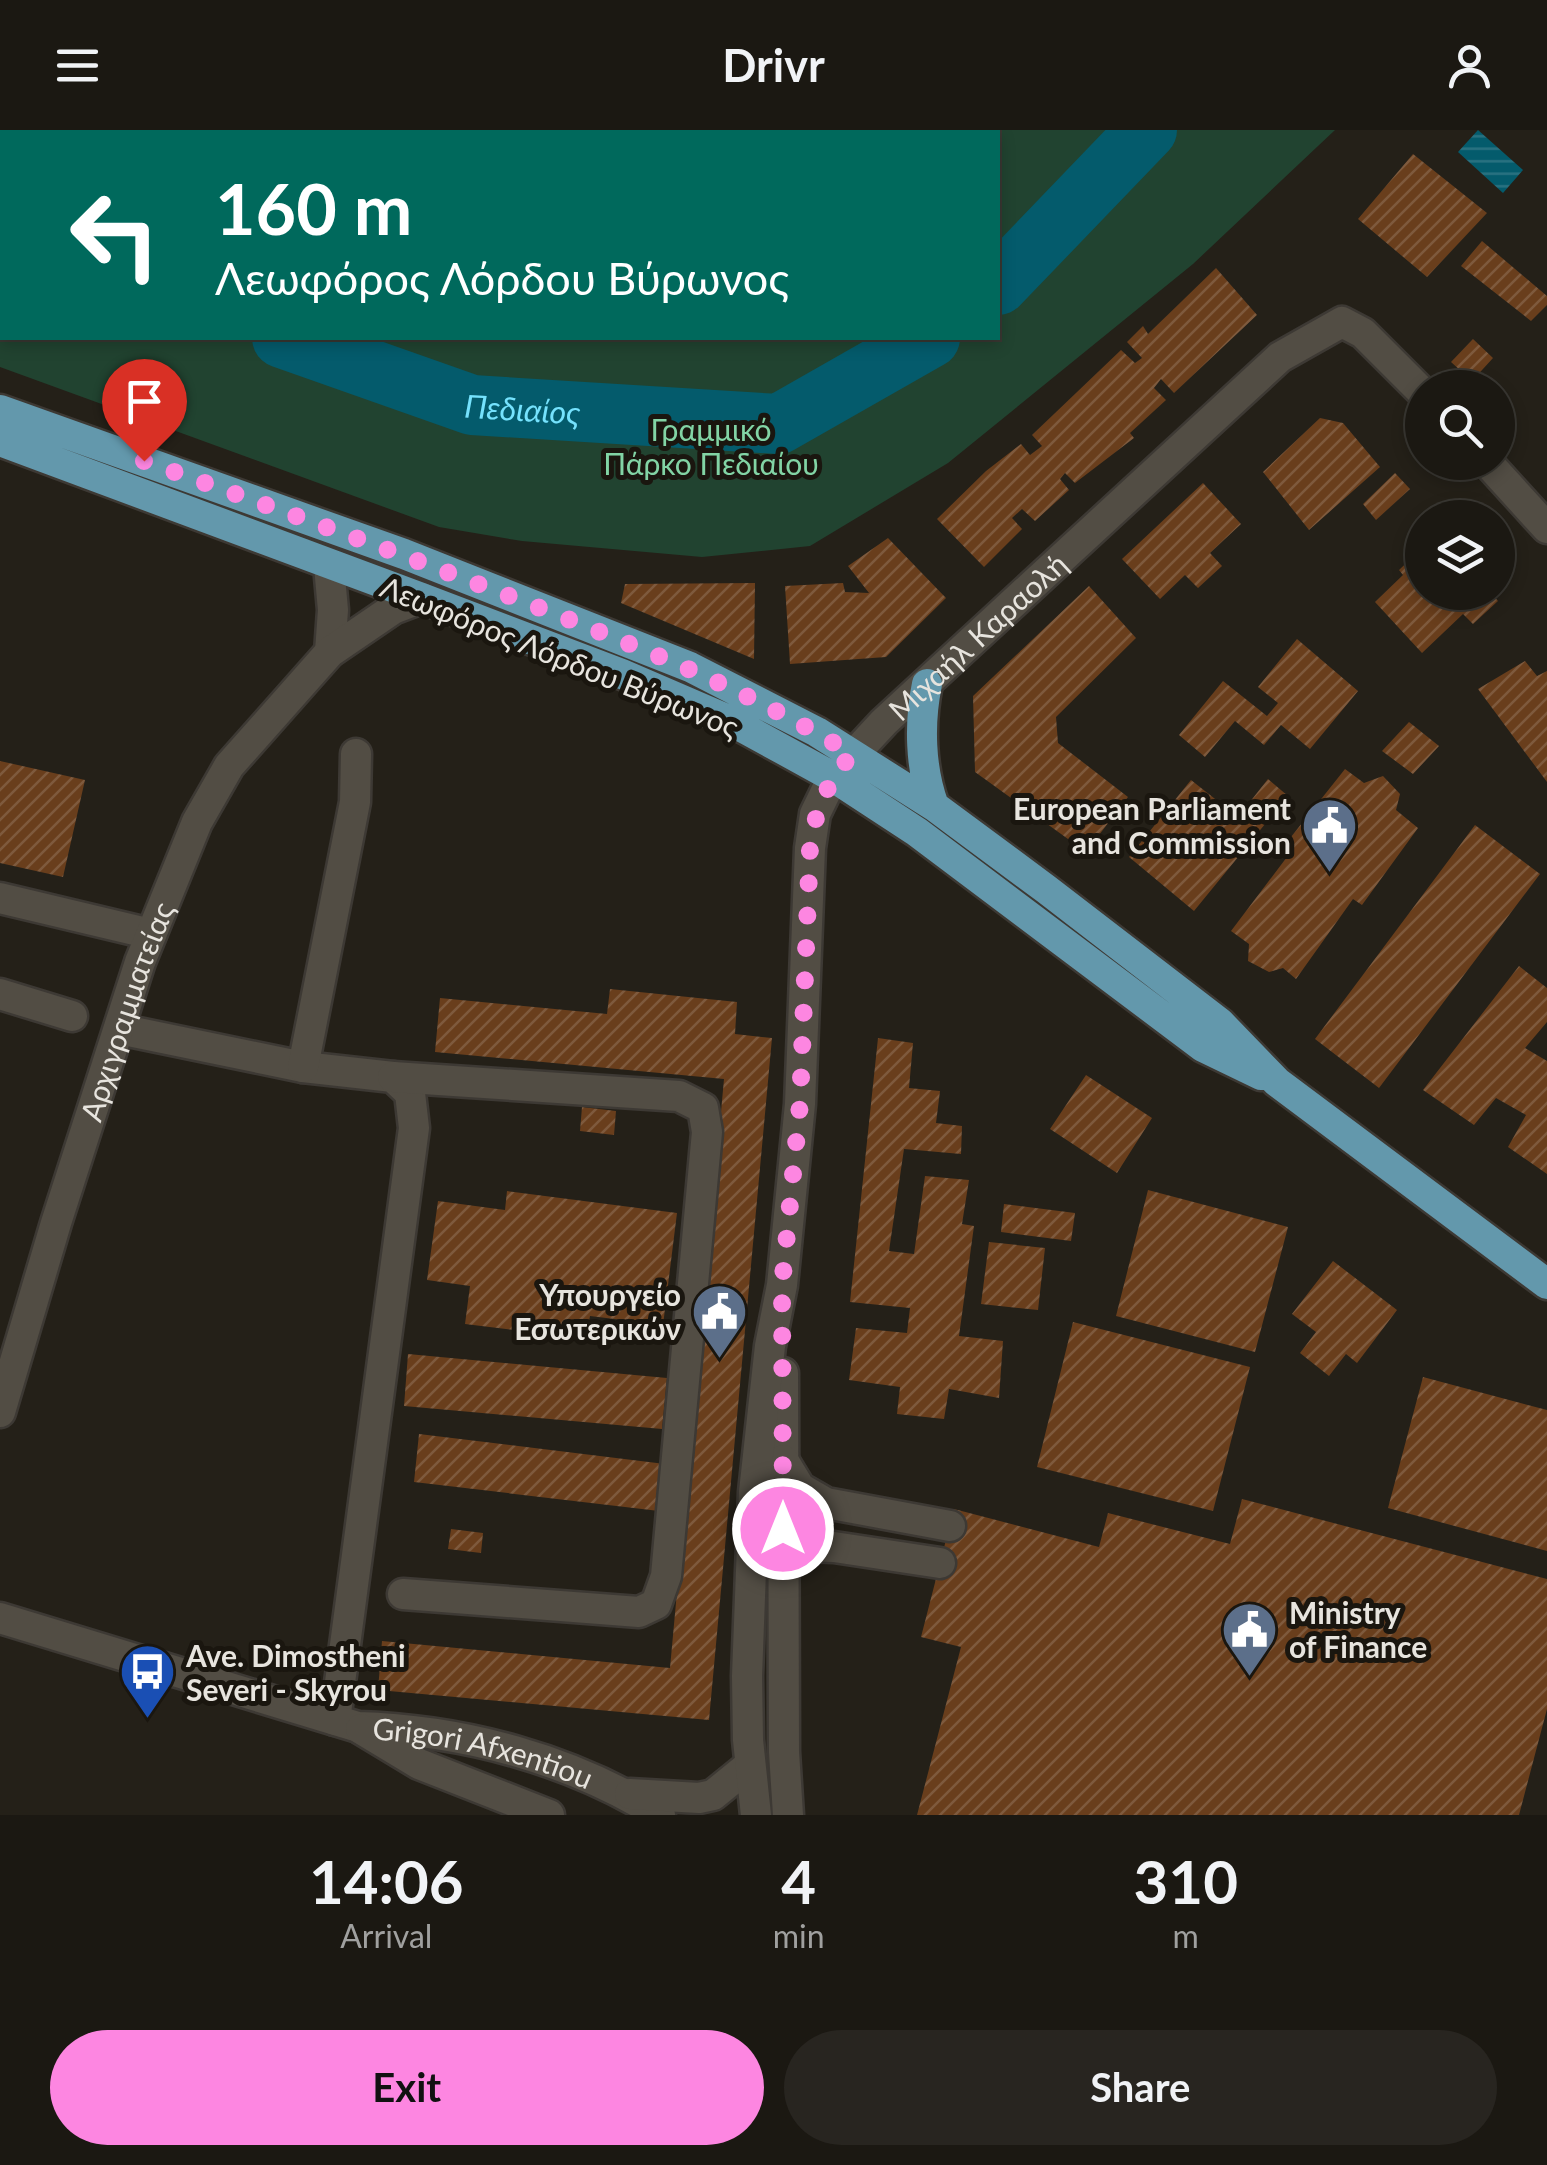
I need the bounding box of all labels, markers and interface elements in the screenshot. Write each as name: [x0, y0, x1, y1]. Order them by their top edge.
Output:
icon: menu: [50, 38, 105, 93]
text: Drivr: [722, 38, 825, 92]
icon: person: [1442, 38, 1497, 93]
text: 160 m: [215, 166, 412, 250]
icon: left: [50, 170, 180, 300]
text: Λεωφόρος Λόρδου Βύρωνος: [215, 251, 789, 305]
pin: [102, 359, 187, 462]
map controls: [1405, 370, 1515, 610]
button: search: [1405, 370, 1515, 480]
icon: arrive: [117, 374, 172, 429]
water label: Πεδιαίος: [463, 385, 582, 431]
park label: Γραμμικό Πάρκο Πεδιαίου: [603, 411, 819, 481]
button: layers: [1405, 500, 1515, 610]
street label: Μιχαήλ Καραολή: [881, 545, 1074, 727]
street label: Λεωφόρος Λόρδου Βύρωνος: [376, 568, 744, 744]
place label: European Parliament and Commission: [1013, 790, 1291, 860]
public building icon: European Parliament and Commission: [1300, 795, 1360, 874]
street label: Αρχιγραμματείας: [72, 897, 181, 1125]
place label: Υπουργείο Εσωτερικών: [514, 1276, 681, 1346]
public building icon: Υπουργείο Εσωτερικών: [690, 1281, 750, 1360]
position arrow: [731, 1477, 835, 1581]
place label: Ministry of Finance: [1289, 1594, 1427, 1664]
public building icon: Ministry of Finance: [1220, 1599, 1280, 1678]
place label: Ave. Dimostheni Severi - Skyrou: [185, 1637, 406, 1707]
bus stop icon: Ave. Dimostheni Severi - Skyrou: [117, 1642, 177, 1721]
street label: Grigori Afxentiou: [371, 1710, 599, 1795]
text: 14:06: [309, 1845, 464, 1917]
text: 4: [781, 1845, 816, 1917]
text: 310: [1134, 1845, 1238, 1917]
text: Arrival: [340, 1916, 432, 1955]
text: min: [773, 1916, 825, 1955]
text: m: [1173, 1916, 1199, 1955]
button: Exit: [50, 2030, 764, 2145]
button: Share: [784, 2030, 1497, 2145]

